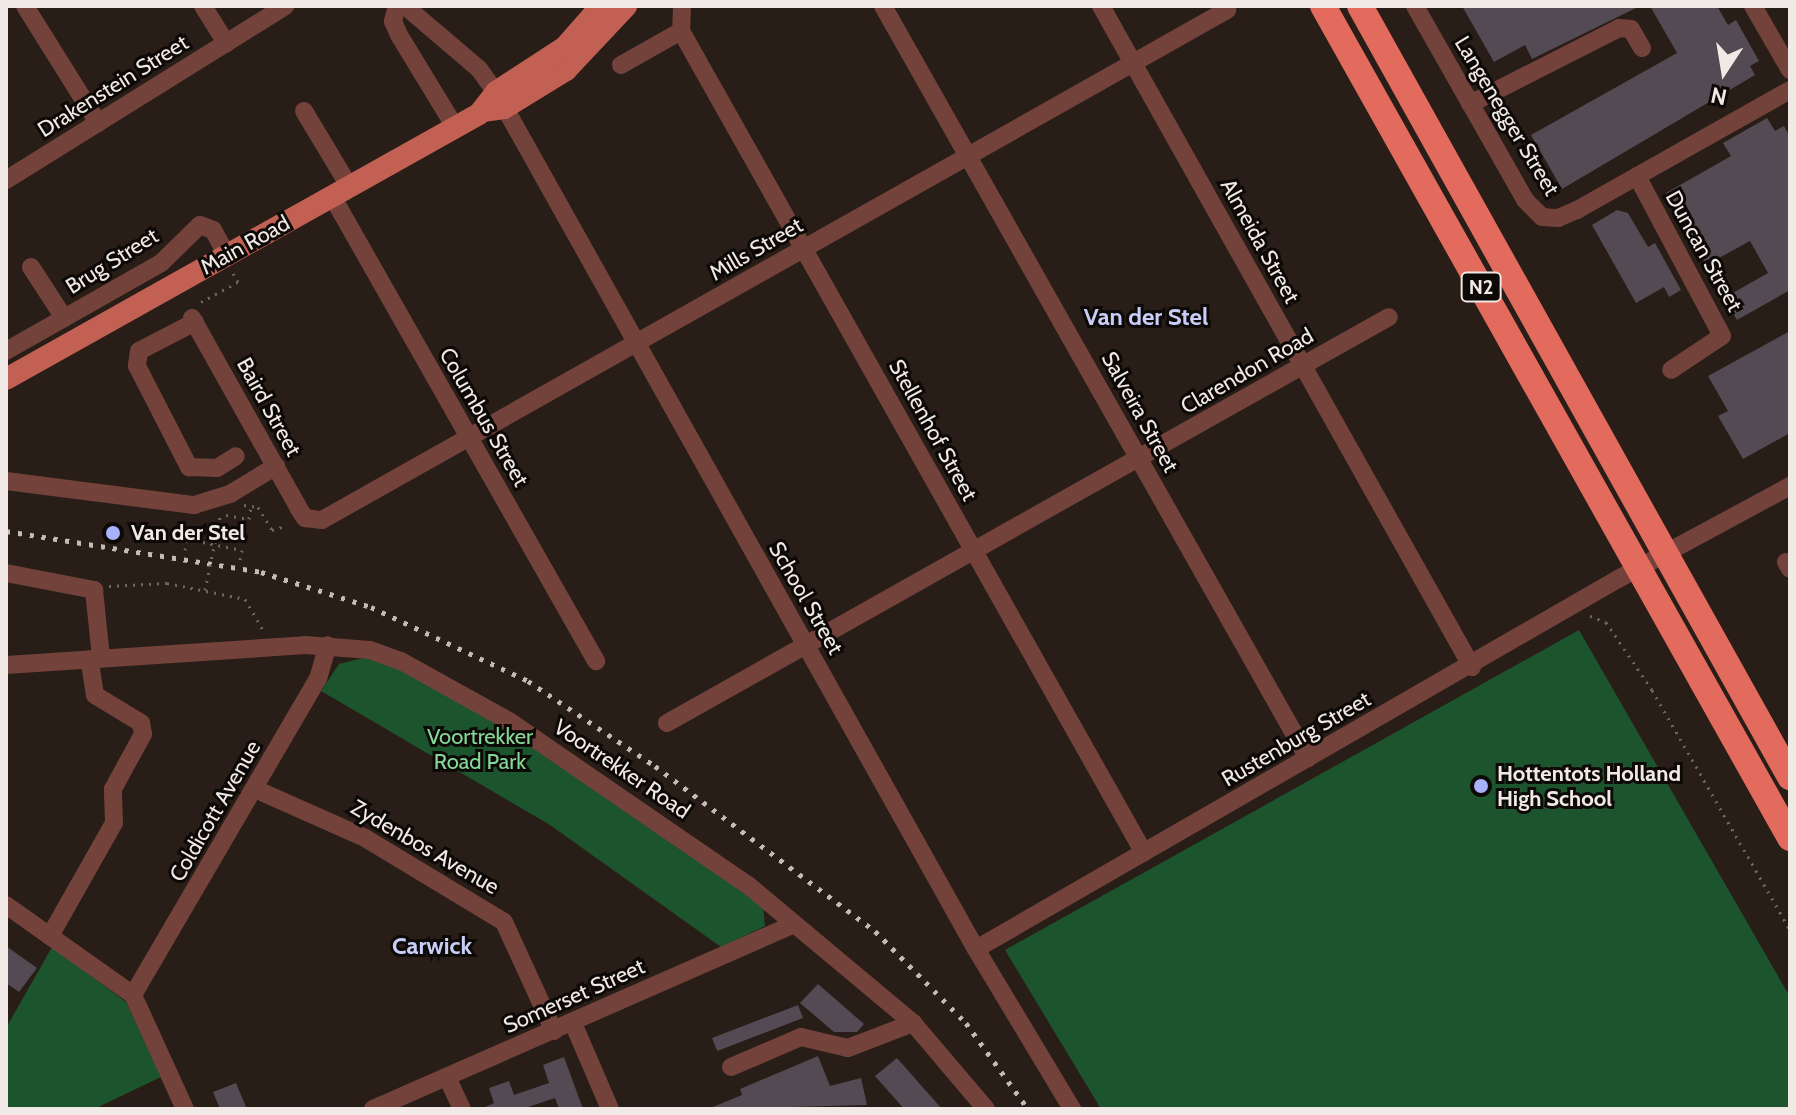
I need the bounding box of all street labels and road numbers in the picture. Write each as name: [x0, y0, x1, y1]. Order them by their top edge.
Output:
street label: Drakenstein Street: [33, 29, 193, 143]
street label: Langenegger Street: [1449, 32, 1565, 200]
street label: Almeida Street: [1215, 174, 1305, 308]
street label: Duncan Street: [1660, 186, 1748, 316]
street label: Main Road: [196, 210, 294, 280]
street label: Mills Street: [705, 212, 807, 286]
street label: Brug Street: [61, 222, 163, 300]
road number: N2: [1459, 271, 1503, 303]
street label: Clarendon Road: [1176, 322, 1318, 420]
street label: Columbus Street: [434, 343, 534, 491]
street label: Salveira Street: [1096, 347, 1184, 477]
street label: Baird Street: [231, 353, 307, 461]
street label: Stellenhof Street: [883, 355, 983, 505]
street label: School Street: [763, 537, 849, 659]
street label: Rustenburg Street: [1217, 686, 1375, 792]
street label: Voortrekker Road: [549, 714, 695, 824]
street label: Coldicott Avenue: [164, 736, 266, 886]
street label: Zydenbos Avenue: [346, 794, 504, 900]
street label: Somerset Street: [499, 953, 649, 1039]

